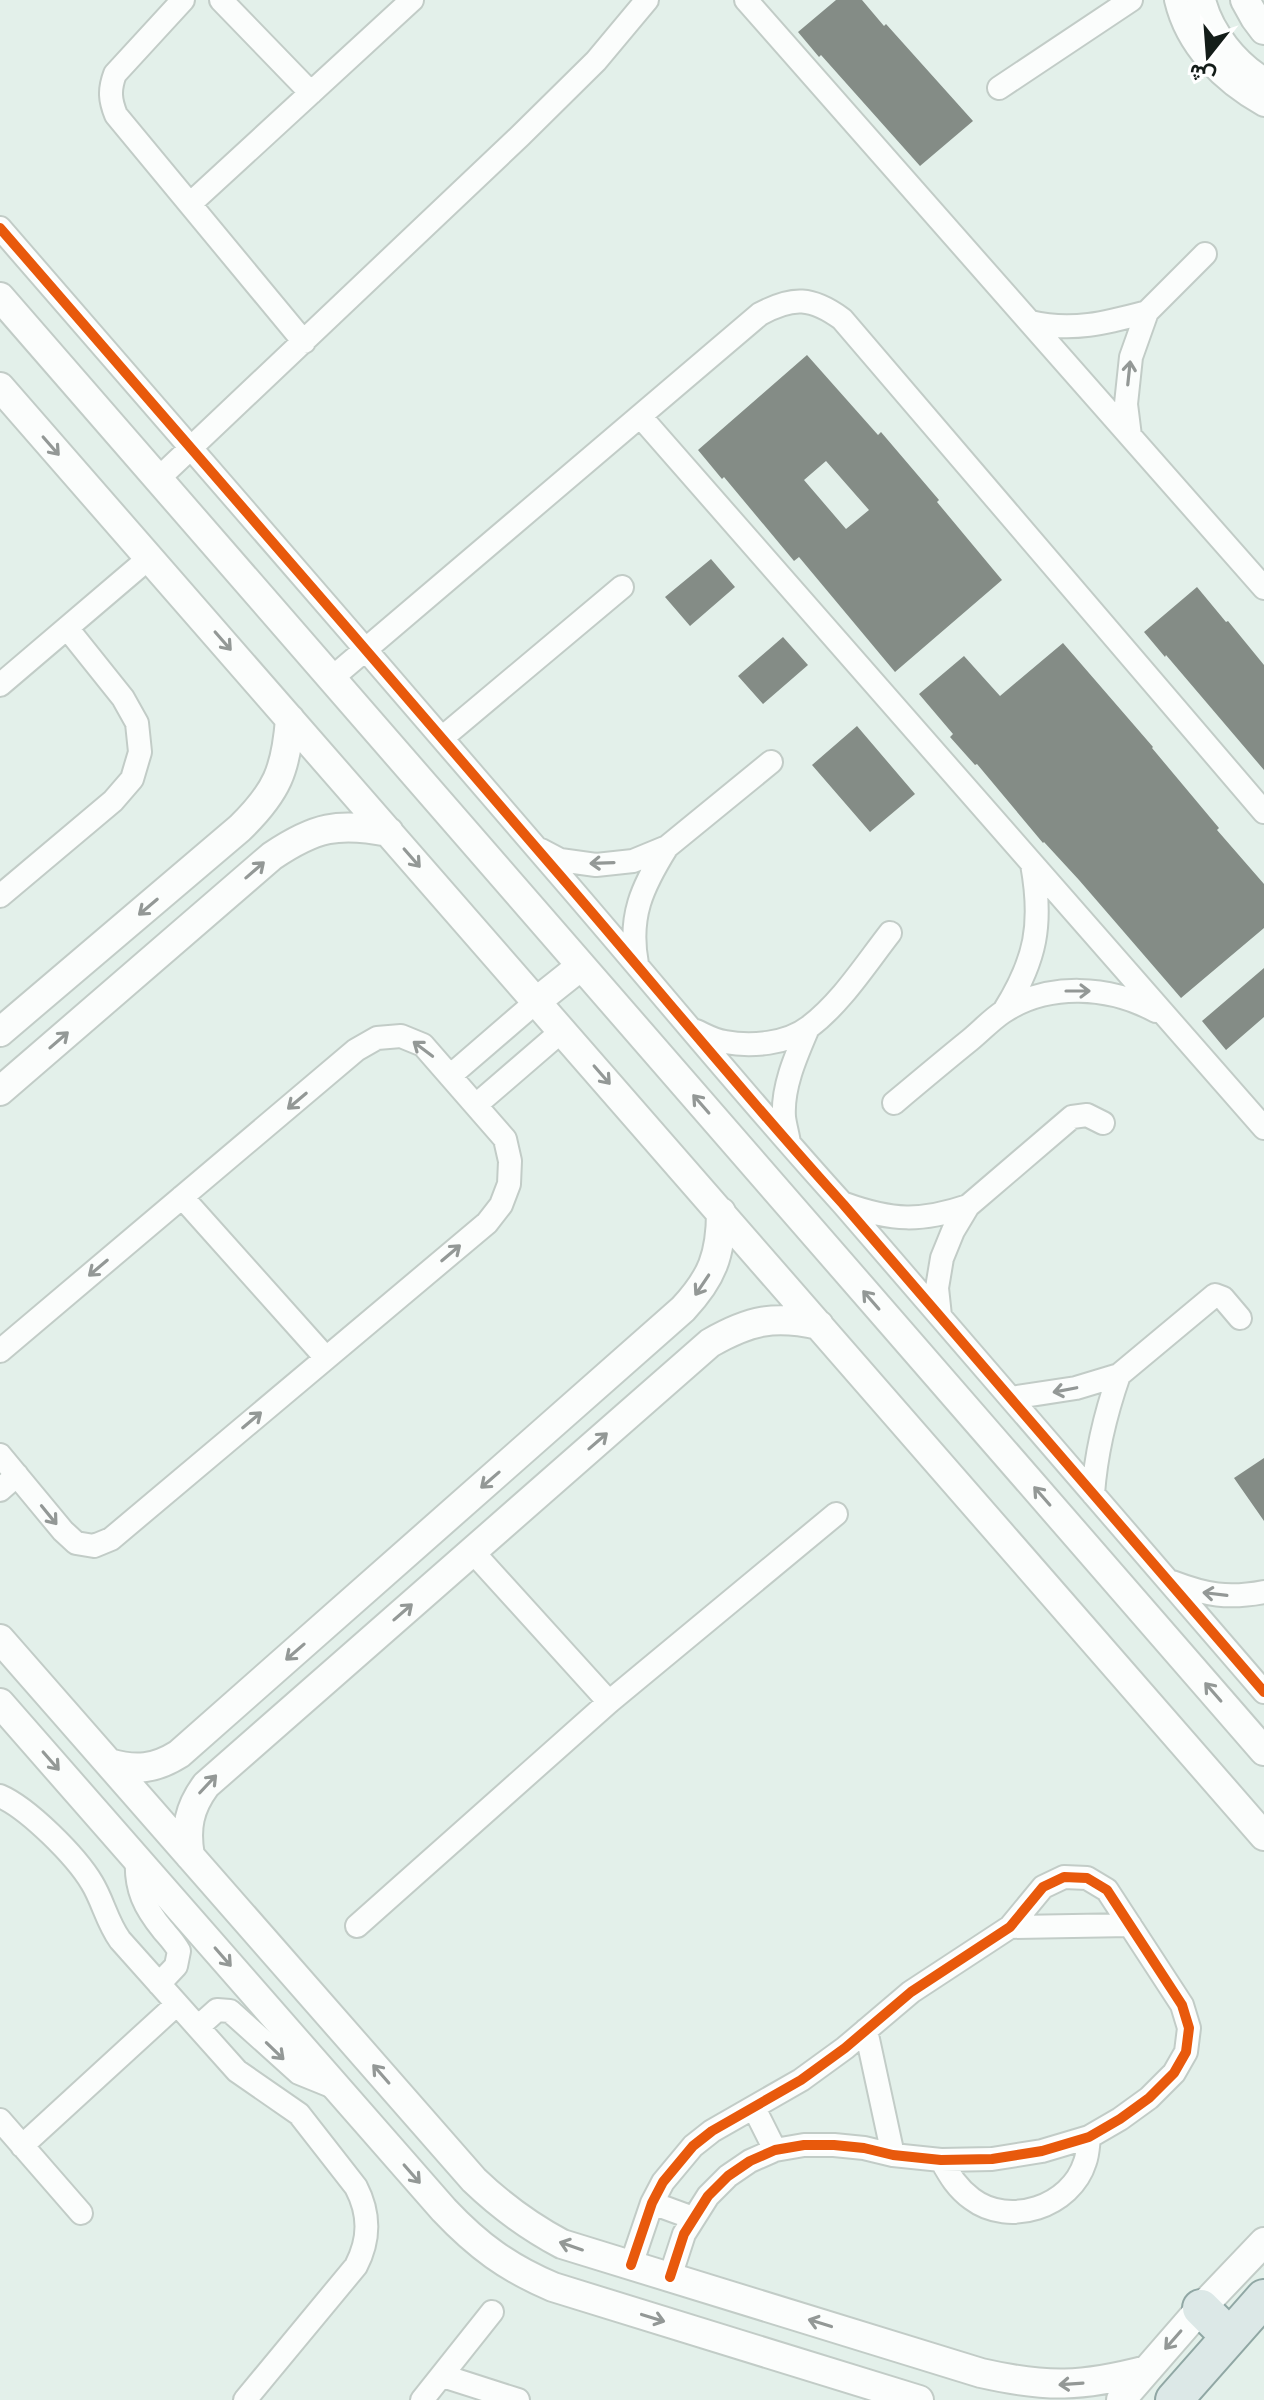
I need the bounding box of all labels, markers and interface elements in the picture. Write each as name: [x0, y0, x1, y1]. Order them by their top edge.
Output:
north arrow: [1168, 16, 1248, 96]
text: ش: [1185, 56, 1219, 93]
one-way arrow: [1122, 360, 1137, 387]
one-way arrow: [42, 435, 60, 455]
one-way arrow: [213, 631, 231, 651]
one-way arrow: [403, 848, 421, 868]
one-way arrow: [589, 856, 615, 871]
one-way arrow: [245, 861, 265, 879]
one-way arrow: [138, 898, 159, 916]
one-way arrow: [1064, 983, 1091, 999]
one-way arrow: [48, 1031, 69, 1049]
one-way arrow: [413, 1040, 434, 1057]
one-way arrow: [593, 1065, 611, 1085]
one-way arrow: [287, 1092, 307, 1110]
one-way arrow: [692, 1094, 710, 1114]
one-way arrow: [440, 1244, 461, 1262]
one-way arrow: [88, 1259, 109, 1277]
one-way arrow: [694, 1274, 710, 1296]
one-way arrow: [863, 1290, 881, 1310]
one-way arrow: [1053, 1383, 1079, 1398]
one-way arrow: [241, 1411, 262, 1429]
one-way arrow: [588, 1432, 608, 1450]
one-way arrow: [481, 1470, 501, 1488]
one-way arrow: [1033, 1486, 1051, 1507]
one-way arrow: [40, 1504, 58, 1525]
one-way arrow: [1202, 1587, 1229, 1602]
one-way arrow: [392, 1603, 412, 1621]
one-way arrow: [286, 1643, 306, 1661]
one-way arrow: [1204, 1683, 1222, 1703]
one-way arrow: [42, 1751, 60, 1771]
one-way arrow: [199, 1774, 218, 1794]
one-way arrow: [213, 1947, 231, 1967]
one-way arrow: [264, 2042, 284, 2060]
one-way arrow: [372, 2064, 390, 2084]
one-way arrow: [403, 2163, 421, 2183]
one-way arrow: [559, 2237, 584, 2252]
one-way arrow: [640, 2311, 666, 2326]
one-way arrow: [807, 2315, 833, 2330]
one-way arrow: [1164, 2330, 1182, 2350]
one-way arrow: [1058, 2377, 1085, 2392]

